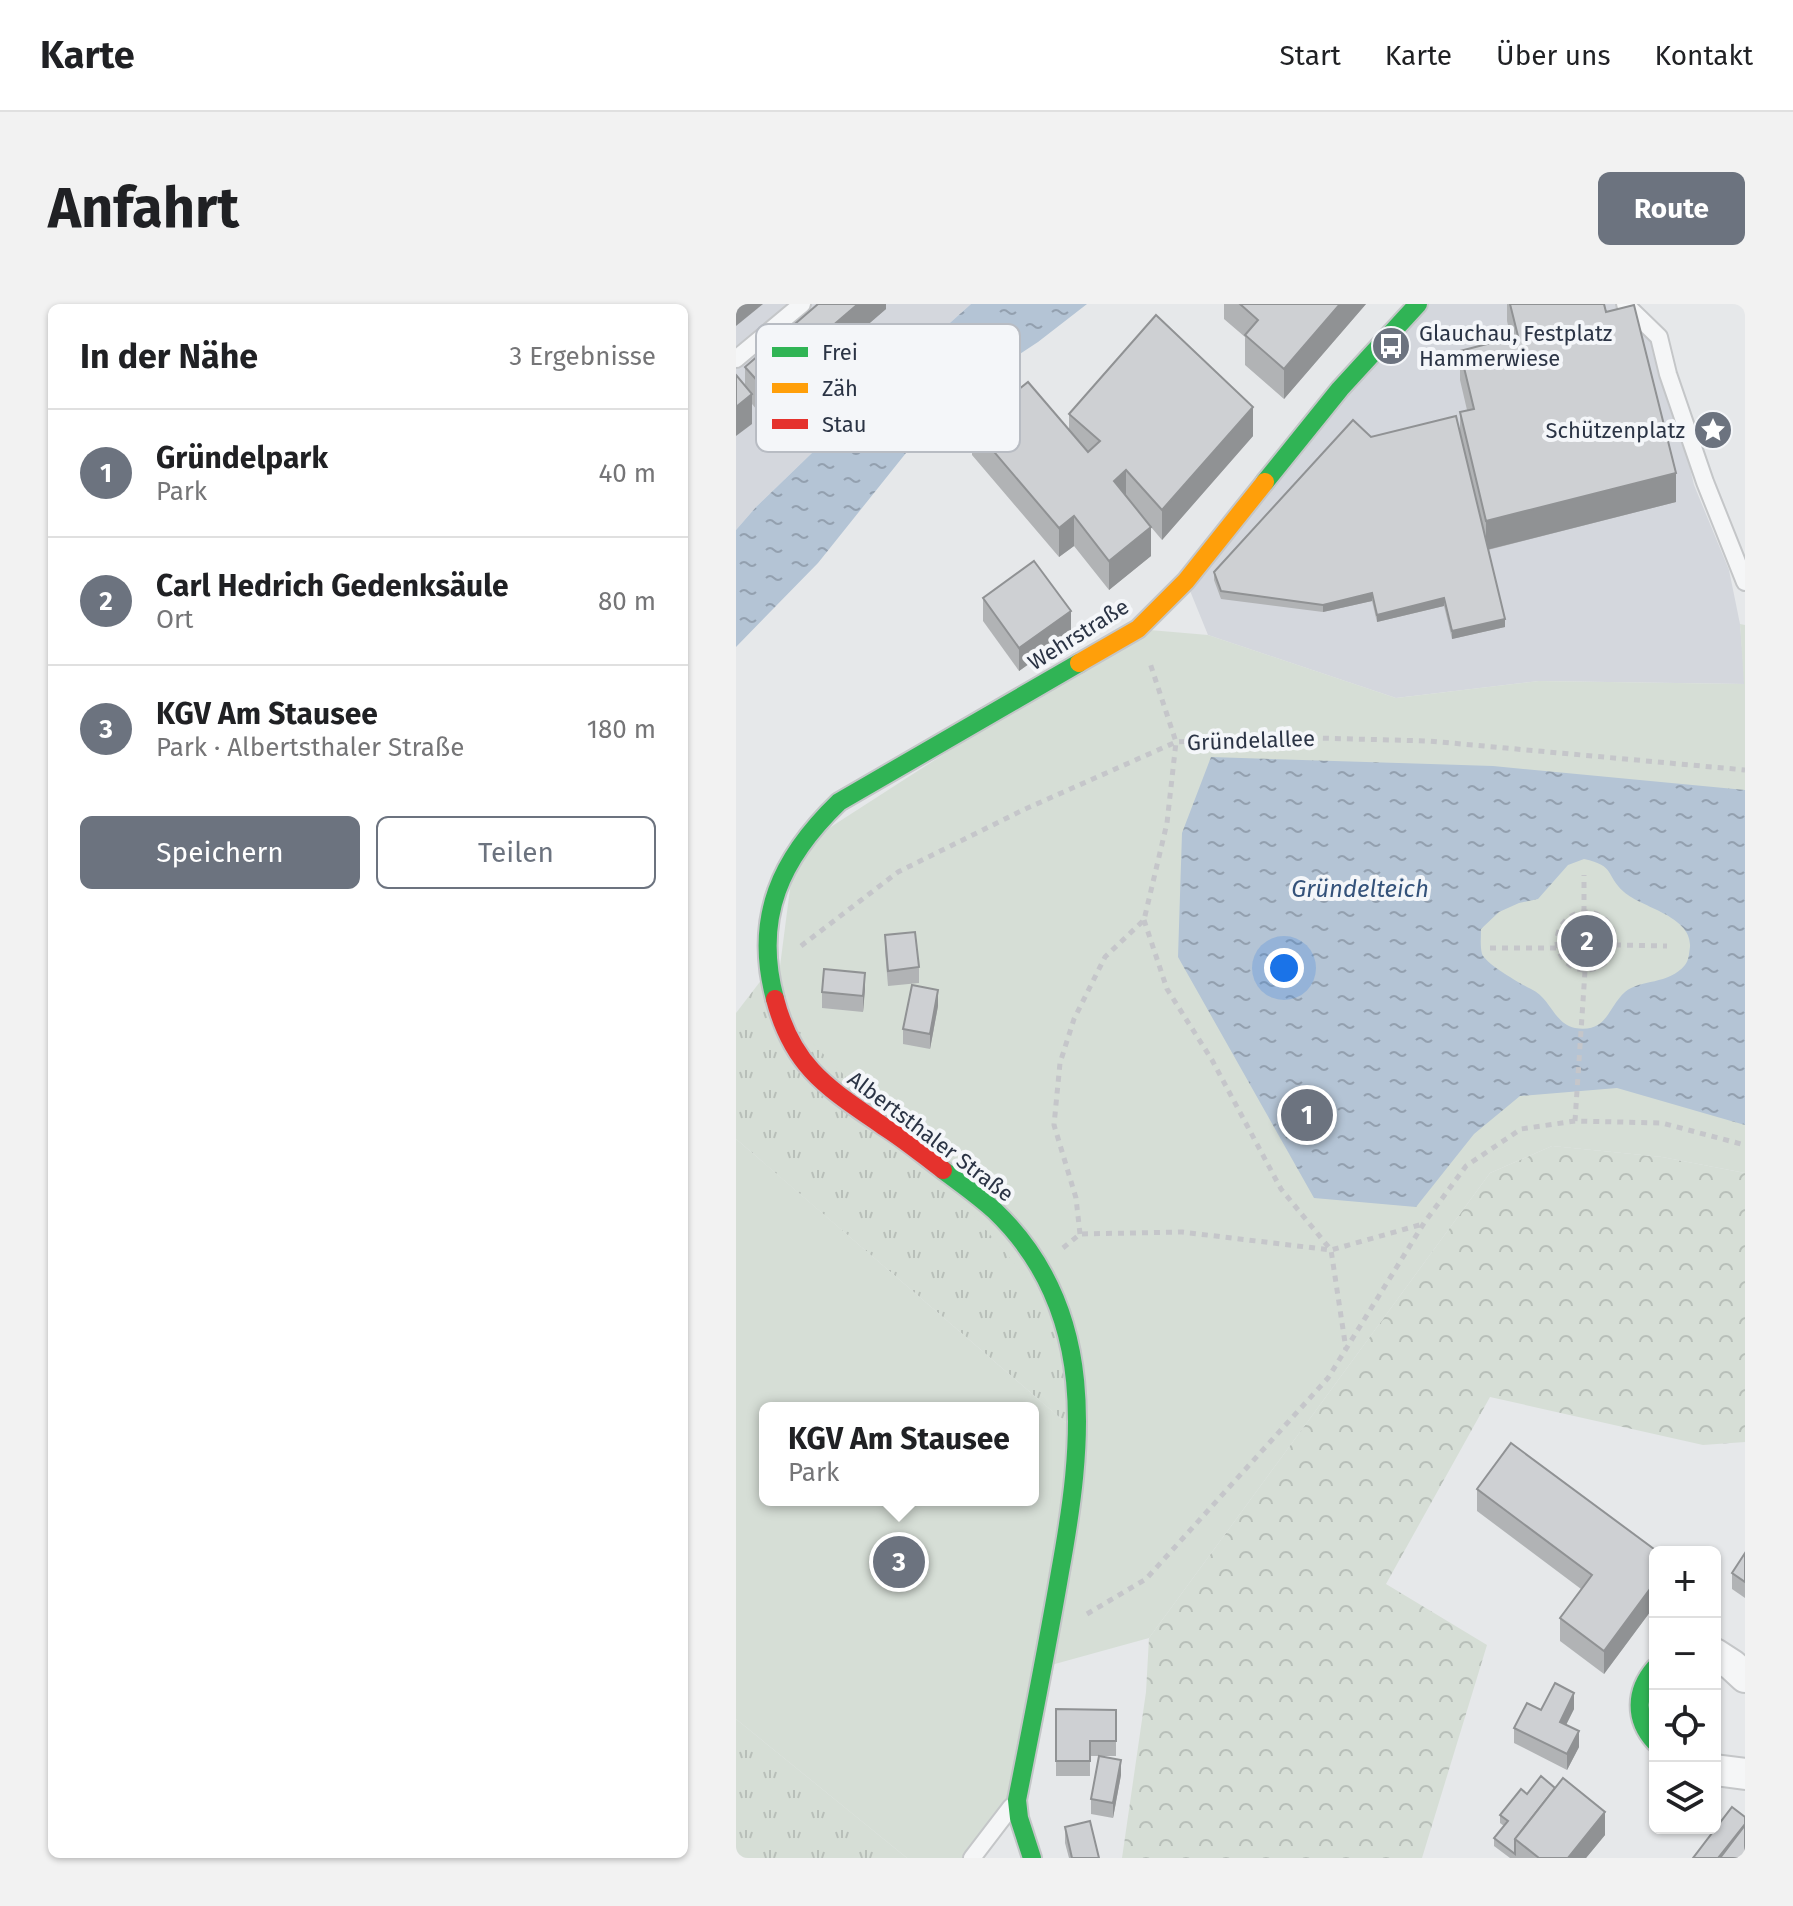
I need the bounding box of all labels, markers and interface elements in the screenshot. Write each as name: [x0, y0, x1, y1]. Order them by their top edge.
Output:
text: Karte: [40, 32, 135, 78]
text: Start: [1279, 39, 1341, 72]
text: Karte: [1385, 39, 1452, 72]
text: Über uns: [1496, 39, 1611, 72]
text: Kontakt: [1655, 39, 1753, 72]
button: Route: [1598, 172, 1745, 245]
text: Anfahrt: [48, 175, 239, 242]
place label: Glauchau, Festplatz Hammerwiese: [1419, 320, 1612, 372]
legend: [756, 324, 1020, 452]
bus stop icon: Glauchau, Festplatz Hammerwiese: [1370, 325, 1412, 367]
text: In der Nähe: [80, 336, 258, 377]
text: Frei: [822, 339, 858, 366]
text: 3 Ergebnisse: [509, 341, 656, 372]
text: Zäh: [822, 375, 858, 402]
place icon: Schützenplatz: [1692, 409, 1734, 451]
text: Stau: [822, 411, 867, 438]
place label: Schützenplatz: [1546, 417, 1685, 444]
text: Gründelpark: [156, 440, 328, 476]
text: 1: [100, 458, 112, 489]
text: 40 m: [598, 458, 656, 489]
text: Park: [156, 476, 207, 507]
text: Carl Hedrich Gedenksäule: [156, 568, 509, 604]
text: 2: [99, 586, 113, 617]
text: 80 m: [598, 586, 656, 617]
street label: Wehrstraße: [1023, 593, 1134, 676]
text: Ort: [156, 604, 193, 635]
text: KGV Am Stausee: [156, 696, 378, 732]
text: 3: [99, 714, 113, 745]
text: 180 m: [587, 714, 656, 745]
street label: Gründelallee: [1187, 725, 1315, 756]
text: Park · Albertsthaler Straße: [156, 732, 464, 763]
button: Speichern: [80, 816, 360, 889]
button: Teilen: [376, 816, 656, 889]
water label: Gründelteich: [1291, 875, 1429, 903]
pin: 2: [1561, 911, 1613, 971]
your location: [1264, 948, 1304, 988]
street label: Albertsthaler Straße: [842, 1065, 1019, 1208]
pin: 1: [1281, 1085, 1333, 1145]
popup: [759, 1402, 1039, 1506]
text: KGV Am Stausee: [788, 1421, 1010, 1457]
text: Park: [788, 1457, 839, 1488]
pin: 3: [873, 1532, 925, 1592]
map controls: [1649, 1546, 1721, 1834]
button: +: [1649, 1546, 1721, 1618]
button: −: [1649, 1618, 1721, 1690]
button: locate: [1649, 1690, 1721, 1762]
button: layers: [1649, 1762, 1721, 1834]

